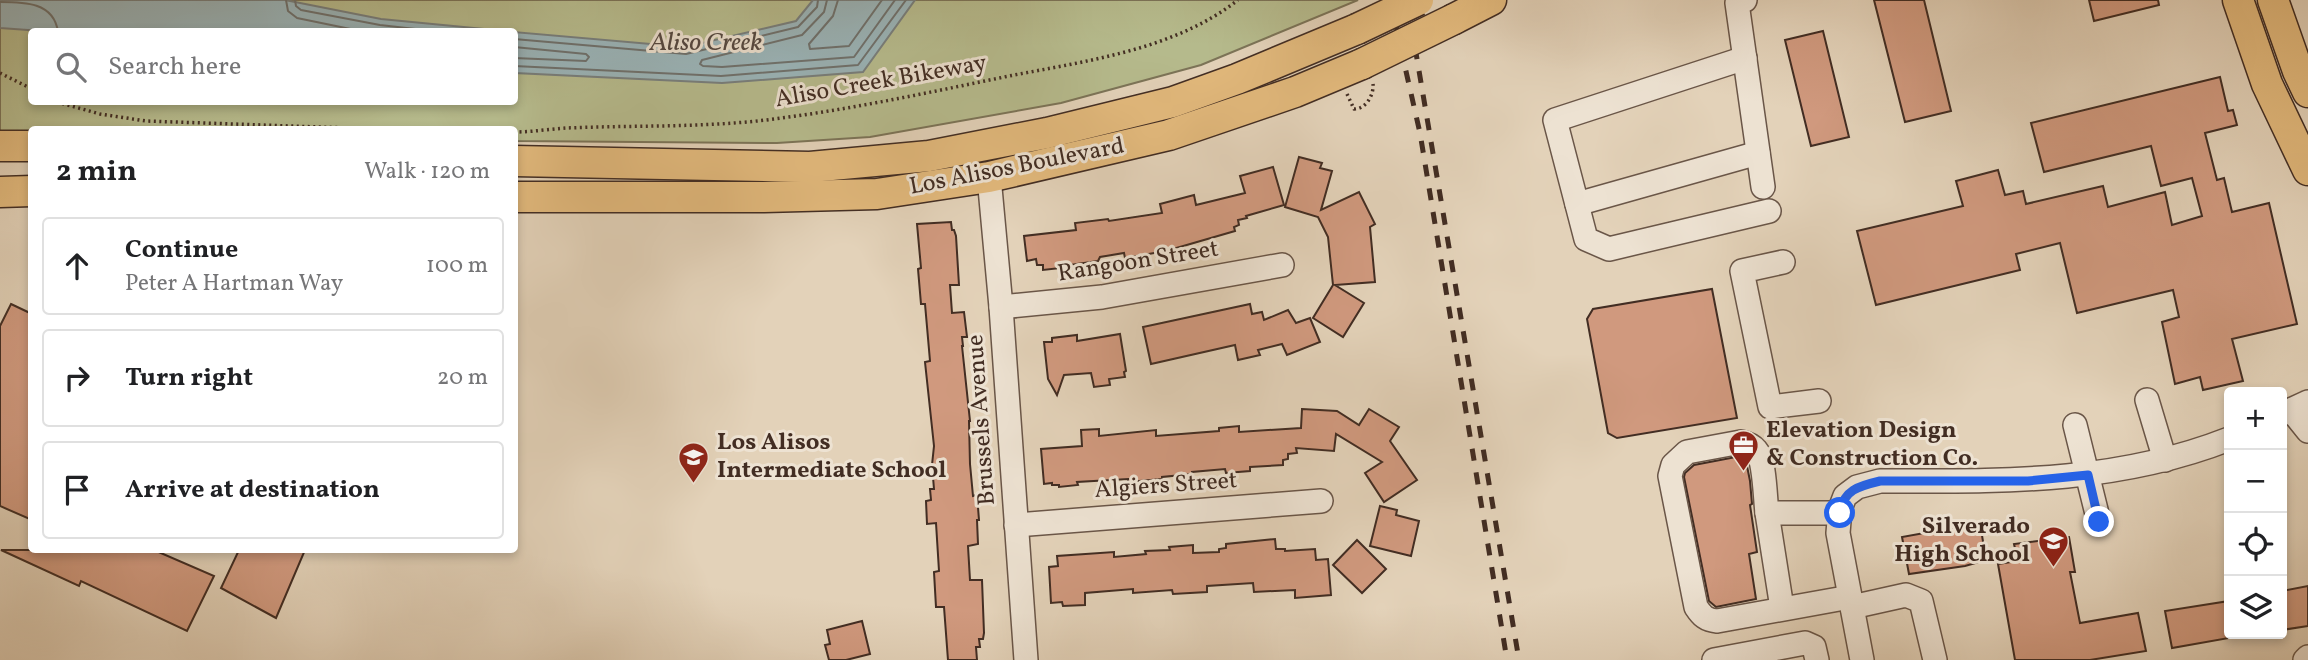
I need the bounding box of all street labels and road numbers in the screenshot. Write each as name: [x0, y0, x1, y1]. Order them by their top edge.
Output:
street label: Aliso Creek Bikeway: [773, 47, 989, 117]
street label: Los Alisos Boulevard: [907, 129, 1127, 205]
street label: Rangoon Street: [1055, 232, 1221, 292]
street label: Brussels Avenue: [959, 333, 1005, 507]
street label: Algiers Street: [1094, 464, 1238, 508]

